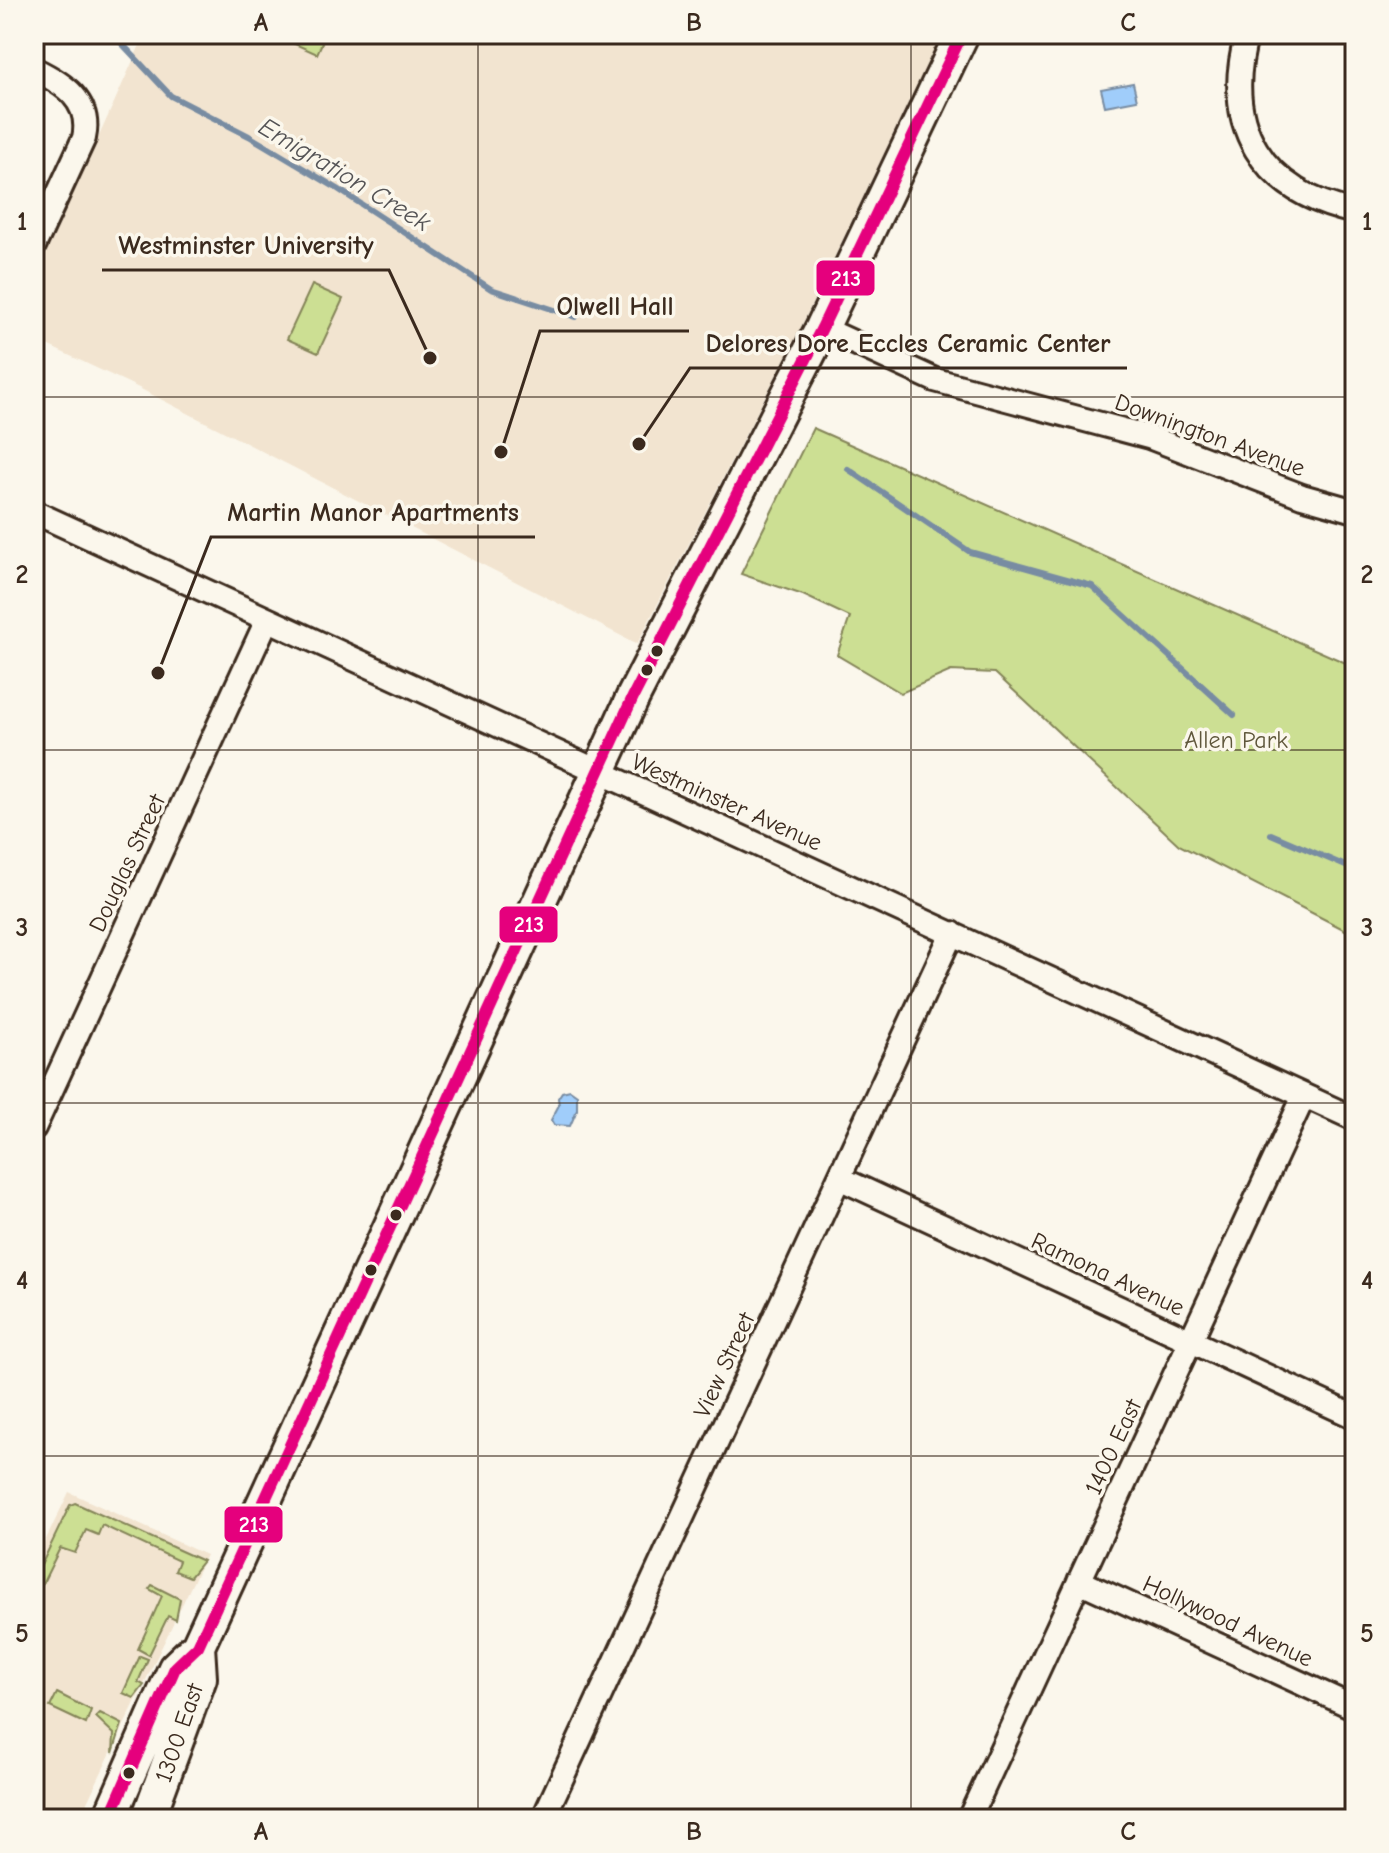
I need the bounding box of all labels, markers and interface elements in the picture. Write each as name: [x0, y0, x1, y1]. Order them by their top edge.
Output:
text: A: [254, 8, 269, 38]
text: B: [686, 8, 702, 38]
text: C: [1120, 8, 1136, 38]
water label: Emigration Creek: [253, 112, 436, 238]
text: 1: [17, 207, 27, 237]
text: 1: [1362, 207, 1372, 237]
callout: Westminster University: [102, 220, 389, 270]
text: Westminster University: [118, 231, 374, 261]
line badge: 213: [815, 259, 876, 297]
text: 213: [831, 266, 861, 292]
callout: Olwell Hall: [540, 281, 689, 331]
text: Olwell Hall: [556, 292, 674, 322]
callout: Delores Dore Eccles Ceramic Center: [690, 318, 1127, 368]
text: Delores Dore Eccles Ceramic Center: [705, 329, 1111, 359]
street label: Downington Avenue: [1111, 388, 1309, 482]
callout: Martin Manor Apartments: [211, 487, 535, 537]
text: Martin Manor Apartments: [227, 498, 519, 528]
text: 2: [16, 560, 28, 590]
text: 2: [1361, 560, 1373, 590]
unlabelled marker: [649, 643, 665, 659]
unlabelled marker: [639, 662, 655, 678]
park label: Allen Park: [1184, 726, 1288, 754]
street label: Westminster Avenue: [627, 747, 827, 857]
street label: Douglas Street: [83, 789, 172, 936]
line badge: 213: [498, 905, 559, 944]
text: 213: [514, 912, 544, 938]
text: 3: [16, 913, 28, 943]
text: 3: [1361, 913, 1373, 943]
unlabelled marker: [388, 1207, 404, 1223]
street label: Ramona Avenue: [1027, 1226, 1189, 1322]
unlabelled marker: [363, 1262, 379, 1278]
text: 4: [16, 1266, 28, 1296]
text: 4: [1361, 1266, 1373, 1296]
street label: View Street: [687, 1307, 761, 1422]
street label: 1400 East: [1079, 1394, 1148, 1499]
line badge: 213: [223, 1505, 284, 1544]
text: 213: [239, 1512, 269, 1538]
street label: Hollywood Avenue: [1139, 1569, 1317, 1673]
text: 5: [15, 1619, 29, 1649]
text: 5: [1360, 1619, 1374, 1649]
street label: 1300 East: [149, 1679, 209, 1786]
unlabelled marker: [121, 1765, 137, 1781]
text: A: [254, 1817, 269, 1847]
text: B: [686, 1817, 702, 1847]
text: C: [1120, 1817, 1136, 1847]

